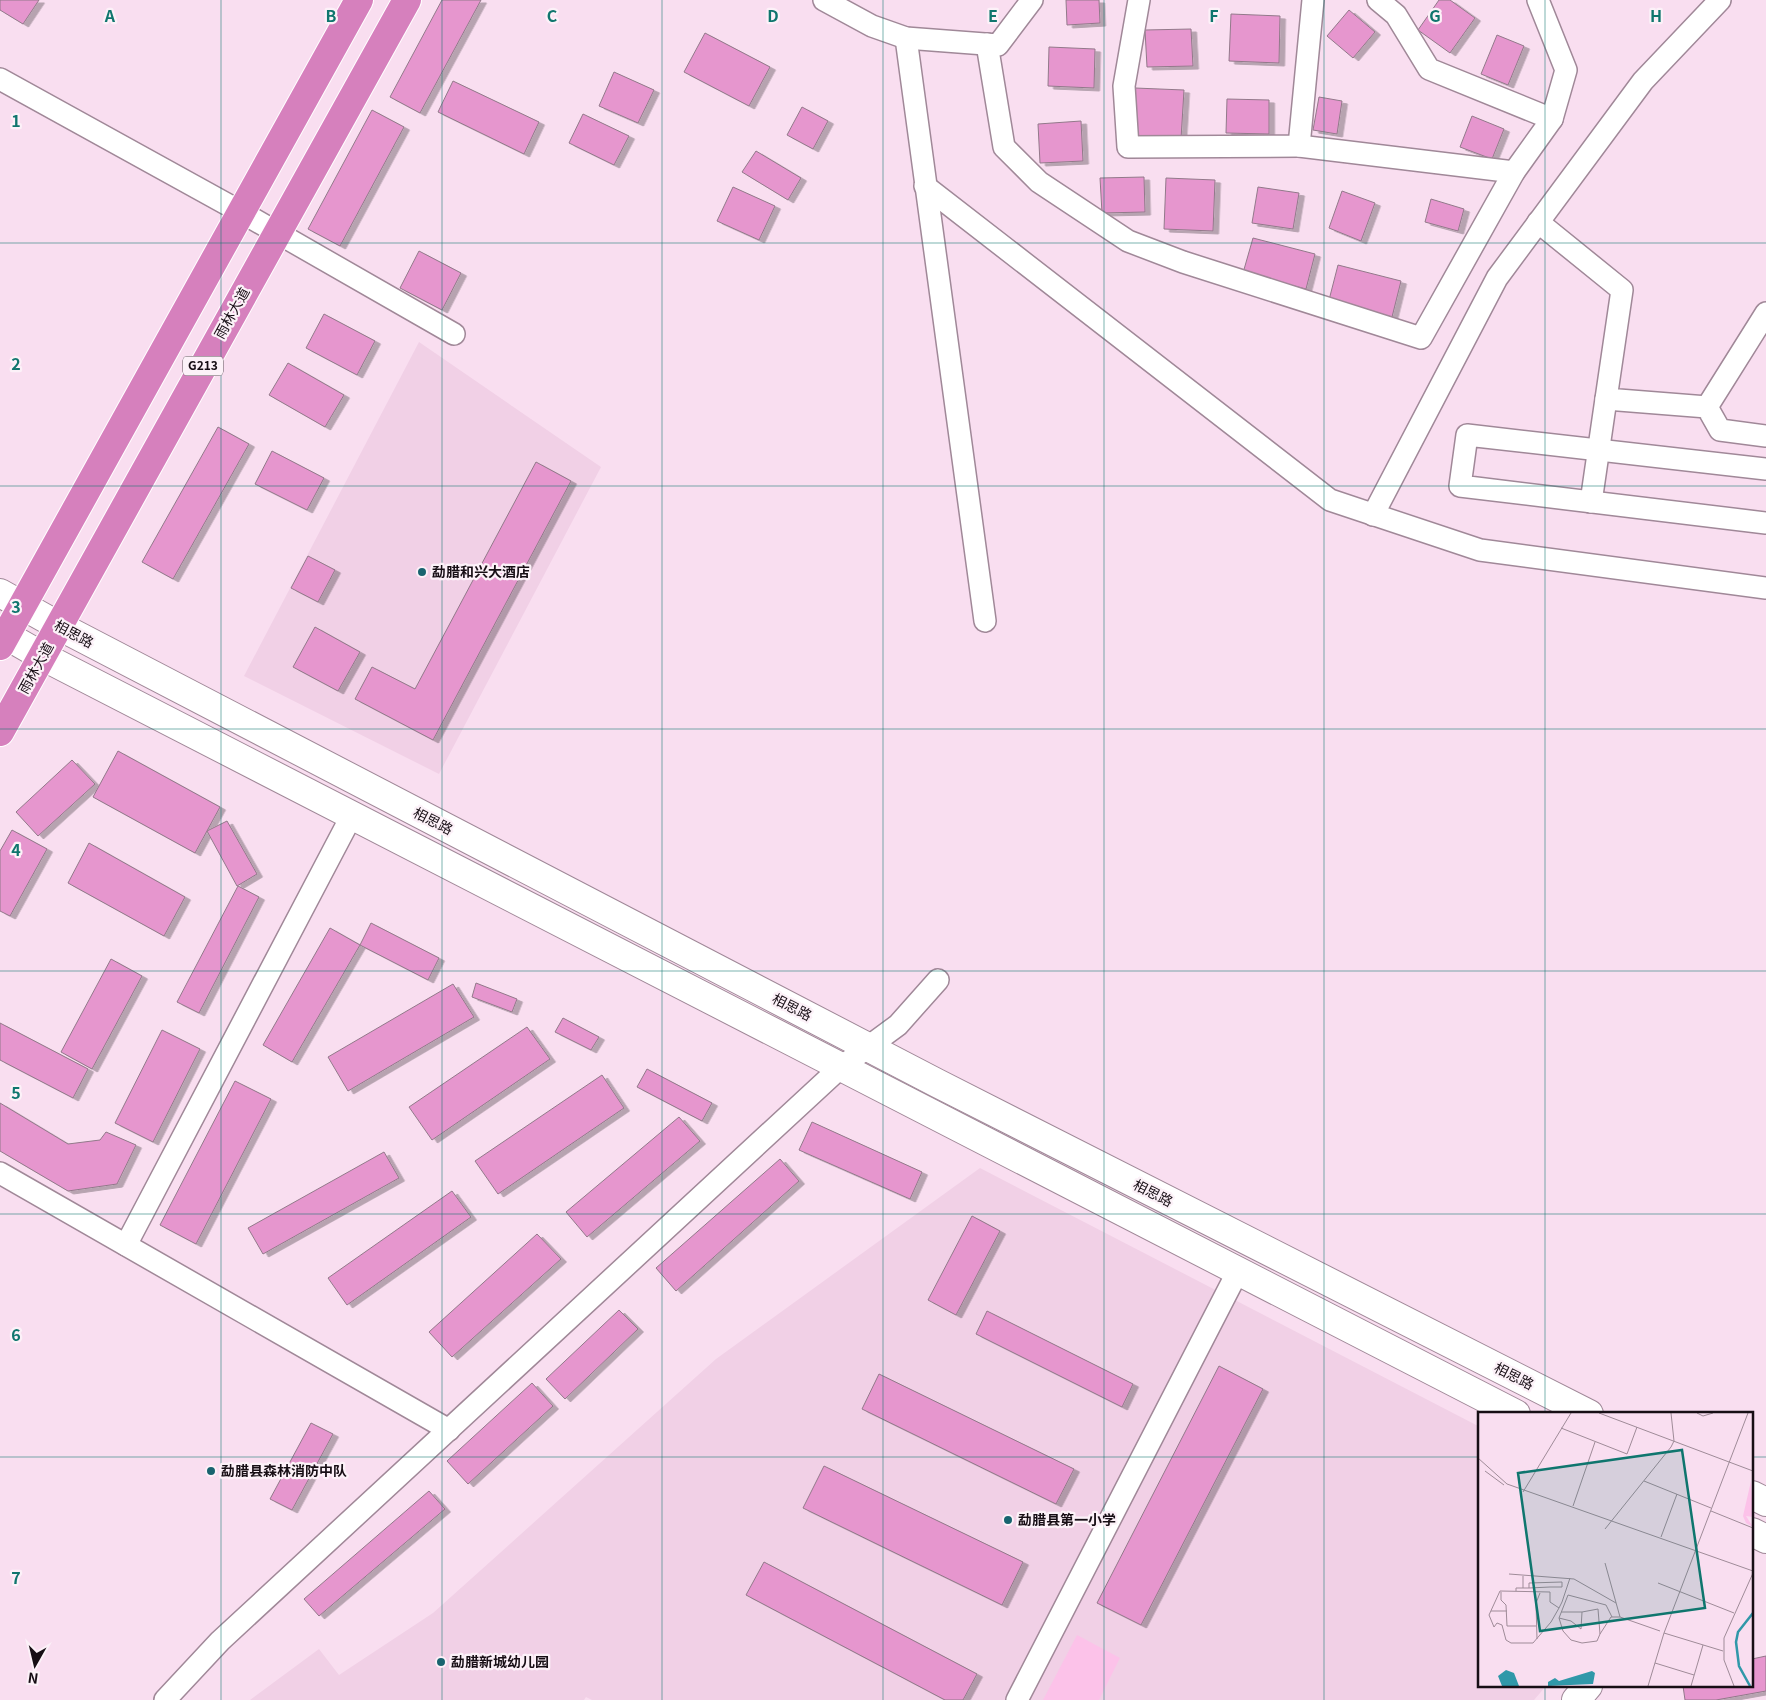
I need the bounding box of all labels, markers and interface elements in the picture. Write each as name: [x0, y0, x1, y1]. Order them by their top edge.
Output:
text: A: [104, 3, 116, 27]
text: B: [326, 3, 337, 27]
text: C: [547, 3, 558, 27]
text: D: [767, 3, 779, 27]
text: E: [988, 3, 998, 27]
text: F: [1209, 3, 1219, 27]
text: G: [1429, 3, 1441, 27]
text: H: [1650, 3, 1662, 27]
text: 1: [11, 108, 21, 132]
street label: 雨林大道: [209, 283, 253, 342]
text: 2: [11, 351, 21, 375]
road number: G213: [183, 356, 223, 376]
place label: 勐腊和兴大酒店: [432, 561, 530, 581]
marker: 勐腊和兴大酒店: [416, 566, 428, 578]
text: 3: [11, 594, 21, 618]
street label: 相思路: [51, 614, 98, 652]
street label: 雨林大道: [13, 638, 57, 697]
street label: 相思路: [410, 802, 457, 839]
text: 4: [11, 837, 21, 861]
street label: 相思路: [769, 988, 816, 1025]
text: 5: [11, 1080, 21, 1104]
street label: 相思路: [1130, 1174, 1177, 1211]
text: 6: [11, 1322, 21, 1346]
street label: 相思路: [1491, 1357, 1538, 1394]
inset map: [1478, 1412, 1754, 1688]
place label: 勐腊县森林消防中队: [221, 1460, 347, 1480]
marker: 勐腊县森林消防中队: [205, 1465, 217, 1477]
place label: 勐腊县第一小学: [1018, 1509, 1116, 1529]
marker: 勐腊县第一小学: [1002, 1514, 1014, 1526]
text: 7: [11, 1565, 21, 1589]
north arrow: [10, 1640, 60, 1690]
place label: 勐腊新城幼儿园: [451, 1651, 549, 1671]
marker: 勐腊新城幼儿园: [435, 1656, 447, 1668]
text: N: [26, 1668, 40, 1689]

